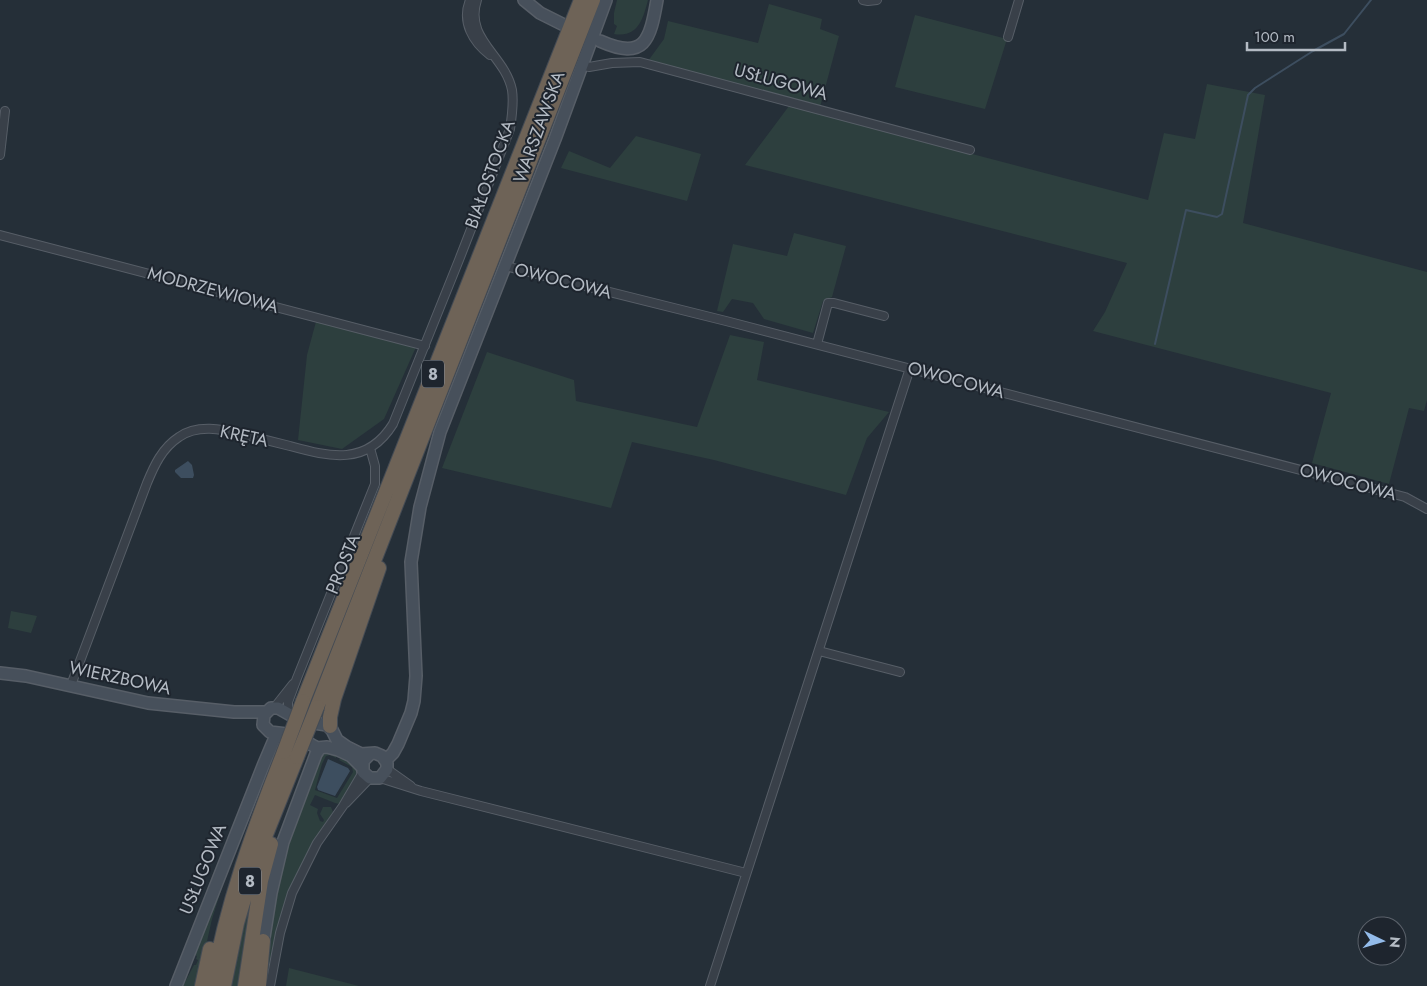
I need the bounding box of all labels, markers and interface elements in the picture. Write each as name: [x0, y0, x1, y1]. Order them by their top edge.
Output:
scale bar: [1247, 20, 1344, 52]
text: 100 m: [1254, 26, 1295, 48]
street label: USŁUGOWA: [731, 57, 831, 107]
street label: WARSZAWSKA: [507, 67, 571, 187]
street label: BIAŁOSTOCKA: [458, 116, 522, 232]
street label: OWOCOWA: [512, 256, 614, 306]
street label: MODRZEWIOWA: [145, 260, 282, 320]
street label: OWOCOWA: [905, 355, 1007, 405]
road number: 8: [422, 360, 444, 388]
street label: KRĘTA: [218, 418, 271, 454]
street label: OWOCOWA: [1297, 457, 1399, 507]
street label: PROSTA: [319, 530, 367, 598]
street label: WIERZBOWA: [67, 655, 174, 702]
street label: USŁUGOWA: [173, 820, 233, 918]
road number: 8: [239, 868, 261, 894]
north arrow: [1357, 916, 1407, 966]
text: N: [1385, 936, 1405, 949]

